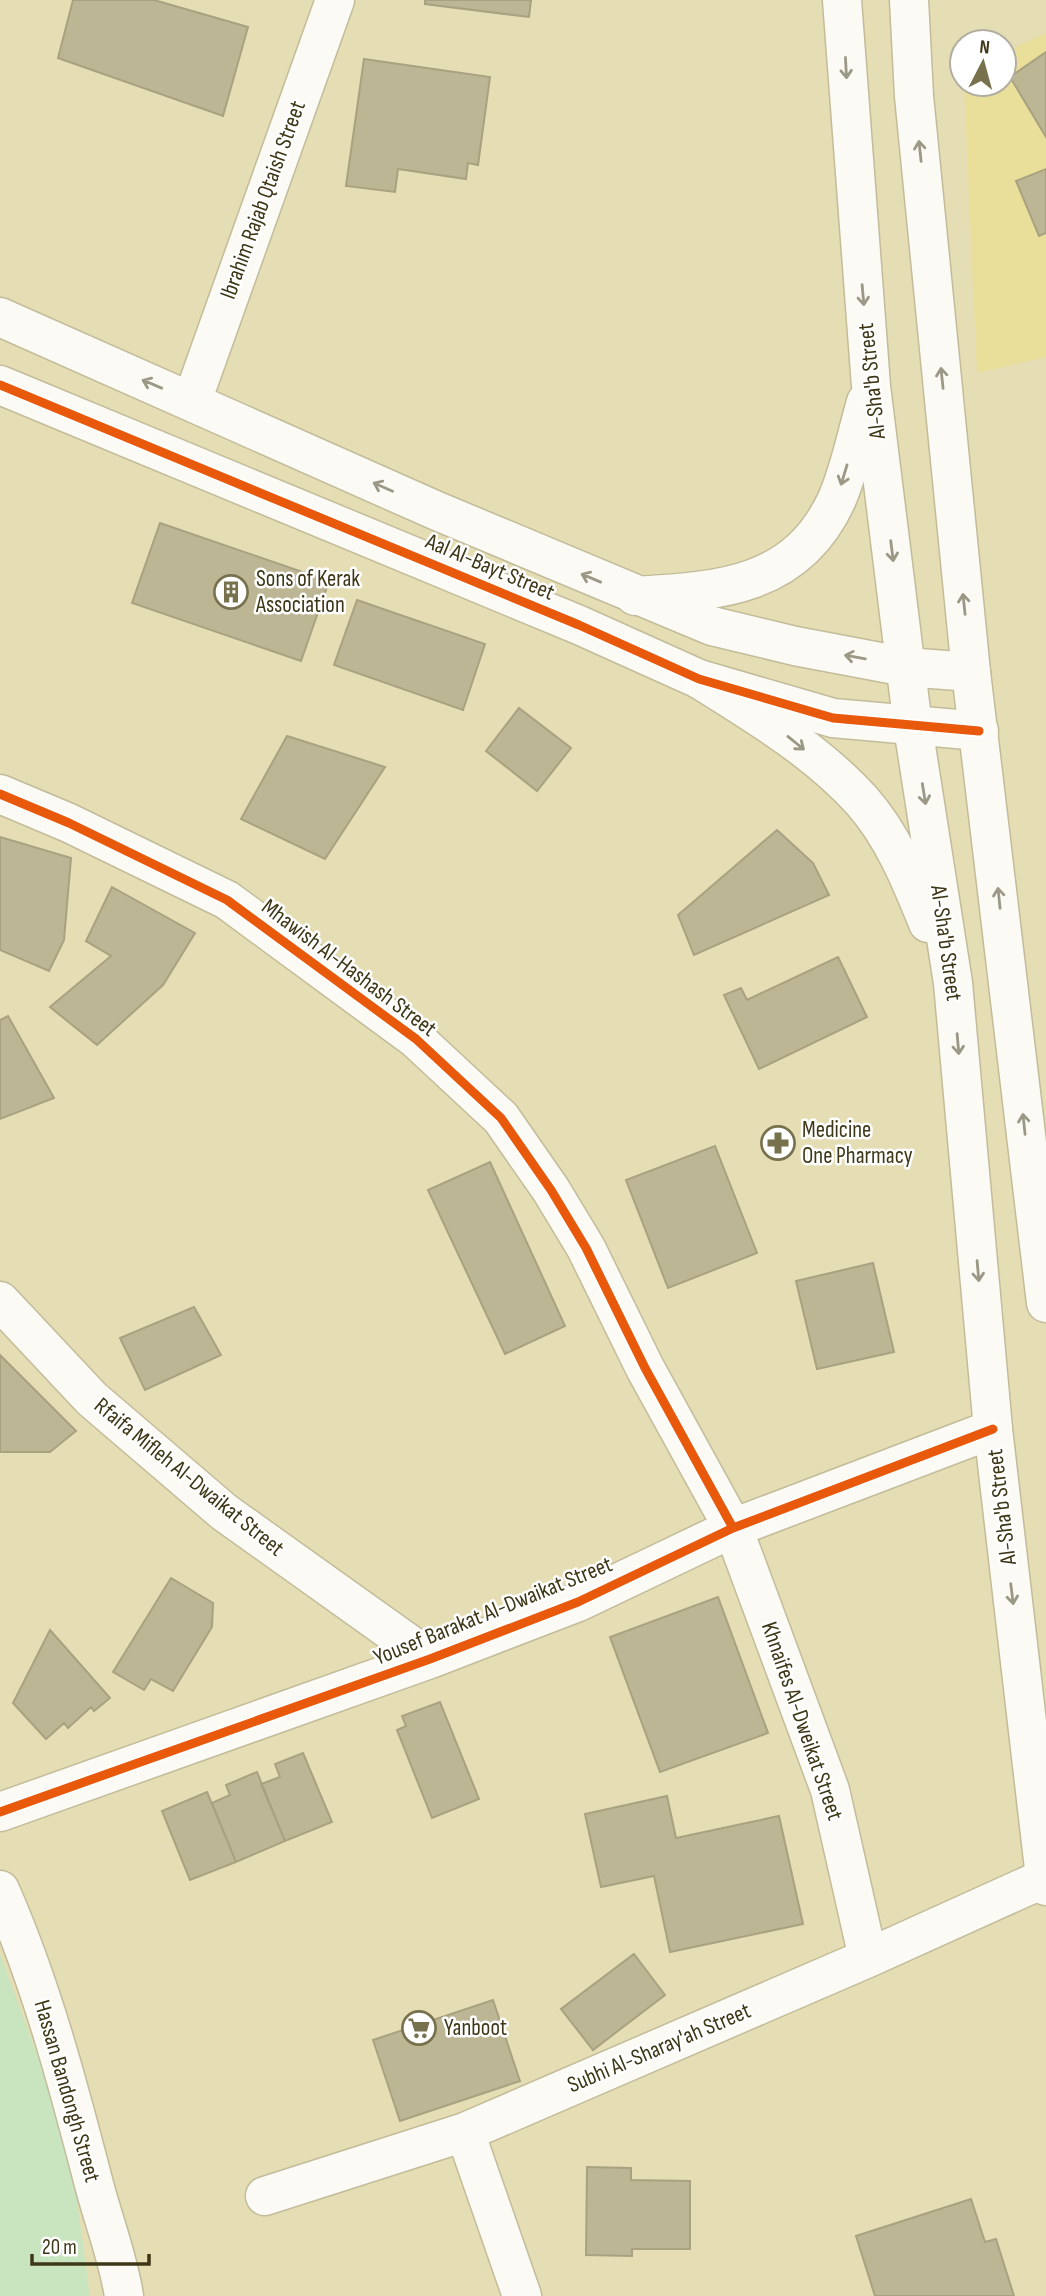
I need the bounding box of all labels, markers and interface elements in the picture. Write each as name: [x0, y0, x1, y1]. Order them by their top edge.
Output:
north arrow: [948, 28, 1018, 98]
text: N: [978, 36, 991, 60]
one-way arrow: [839, 56, 852, 79]
street label: Ibrahim Rajab Qtaish Street: [214, 97, 312, 303]
one-way arrow: [913, 141, 926, 163]
one-way arrow: [857, 283, 870, 306]
street label: Al-Sha'b Street: [852, 322, 892, 441]
one-way arrow: [935, 367, 948, 390]
one-way arrow: [142, 377, 164, 390]
one-way arrow: [837, 464, 850, 486]
one-way arrow: [372, 480, 394, 493]
street label: Aal Al-Bayt Street: [420, 527, 559, 607]
one-way arrow: [885, 539, 898, 562]
place label: Sons of Kerak Association: [255, 565, 360, 619]
one-way arrow: [581, 571, 602, 584]
building icon: Sons of Kerak Association: [212, 573, 250, 611]
one-way arrow: [957, 593, 970, 616]
one-way arrow: [844, 650, 867, 663]
one-way arrow: [787, 736, 805, 751]
one-way arrow: [917, 783, 930, 805]
street label: Al-Sha'b Street: [924, 882, 968, 1003]
one-way arrow: [992, 887, 1005, 910]
street label: Mhawish Al-Hashash Street: [256, 893, 442, 1043]
one-way arrow: [952, 1032, 965, 1055]
one-way arrow: [1017, 1113, 1030, 1136]
place label: Medicine One Pharmacy: [802, 1116, 913, 1170]
pharmacy icon: Medicine One Pharmacy: [759, 1124, 797, 1162]
one-way arrow: [972, 1259, 985, 1281]
street label: Rfaifa Mifleh Al-Dwaikat Street: [88, 1392, 290, 1562]
street label: Al-Sha'b Street: [981, 1447, 1023, 1568]
street label: Yousef Barakat Al-Dwaikat Street: [370, 1550, 616, 1672]
one-way arrow: [1005, 1582, 1018, 1605]
street label: Khnaifes Al-Dweikat Street: [755, 1618, 849, 1824]
street label: Hassan Bandongh Street: [28, 1997, 106, 2185]
street label: Subhi Al-Sharay'ah Street: [563, 1997, 755, 2099]
supermarket icon: Yanboot: [400, 2009, 438, 2047]
place label: Yanboot: [444, 2014, 507, 2042]
scale bar: [32, 2222, 149, 2266]
text: 20 m: [42, 2235, 77, 2260]

